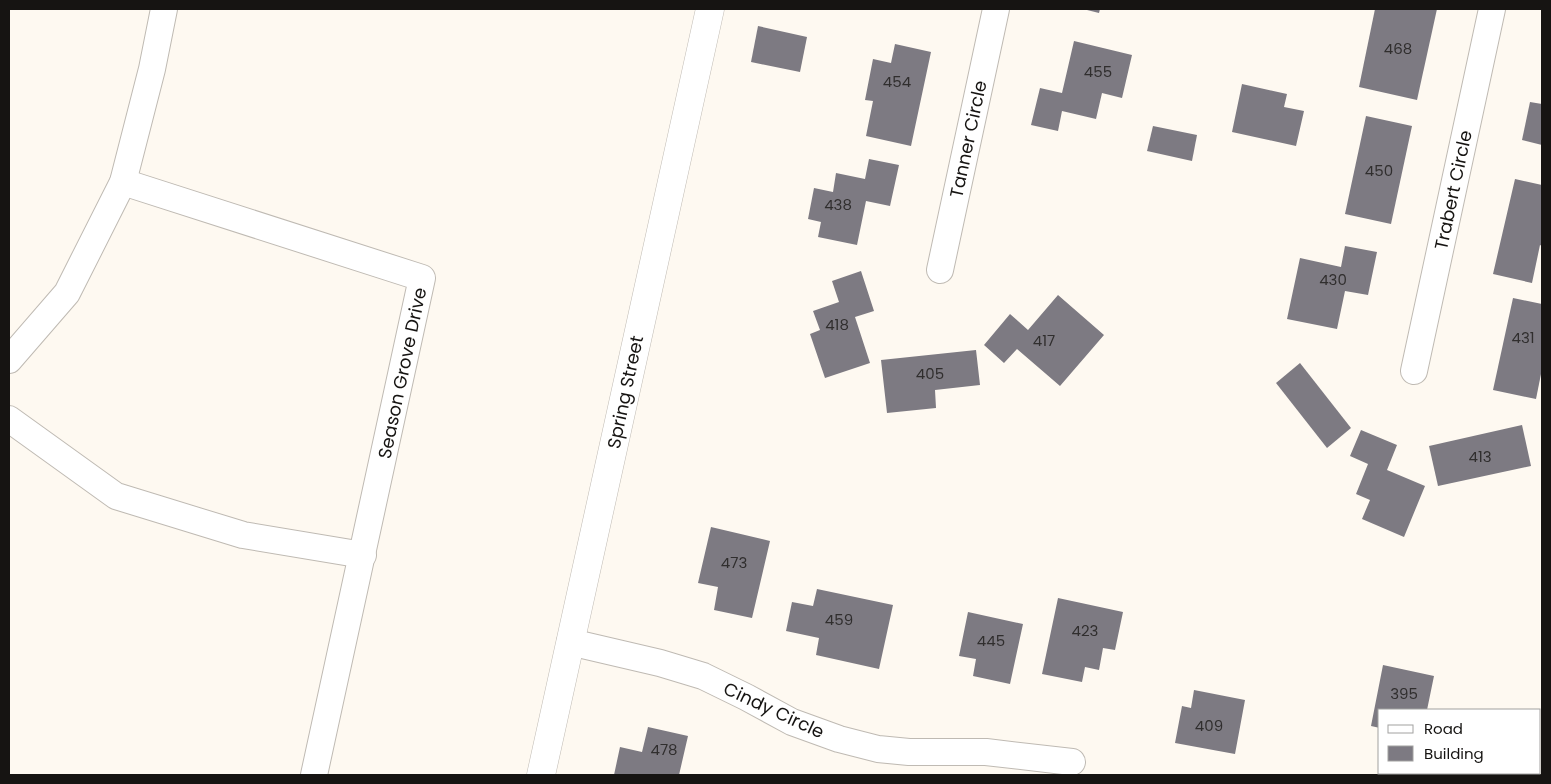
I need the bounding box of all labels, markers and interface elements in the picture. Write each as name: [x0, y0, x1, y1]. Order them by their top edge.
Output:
house number: 468: [1384, 38, 1412, 59]
house number: 455: [1084, 61, 1112, 82]
house number: 454: [883, 71, 911, 92]
street label: Tanner Circle: [943, 78, 993, 200]
street label: Trabert Circle: [1428, 128, 1478, 252]
house number: 450: [1365, 160, 1393, 181]
house number: 438: [824, 194, 852, 215]
house number: 430: [1319, 269, 1347, 290]
street label: Season Grove Drive: [372, 285, 432, 461]
house number: 418: [825, 314, 849, 335]
house number: 431: [1511, 327, 1535, 348]
house number: 417: [1033, 330, 1055, 351]
street label: Spring Street: [601, 333, 649, 451]
house number: 405: [916, 363, 944, 384]
house number: 413: [1468, 446, 1492, 467]
house number: 473: [721, 552, 747, 573]
house number: 459: [825, 609, 853, 630]
house number: 423: [1072, 620, 1098, 641]
house number: 445: [977, 630, 1005, 651]
street label: Cindy Circle: [720, 676, 828, 744]
house number: 395: [1390, 683, 1418, 704]
legend: [1378, 709, 1541, 774]
house number: 409: [1195, 715, 1223, 736]
text: Road: [1424, 718, 1463, 739]
house number: 478: [650, 739, 678, 760]
text: Building: [1424, 743, 1484, 764]

